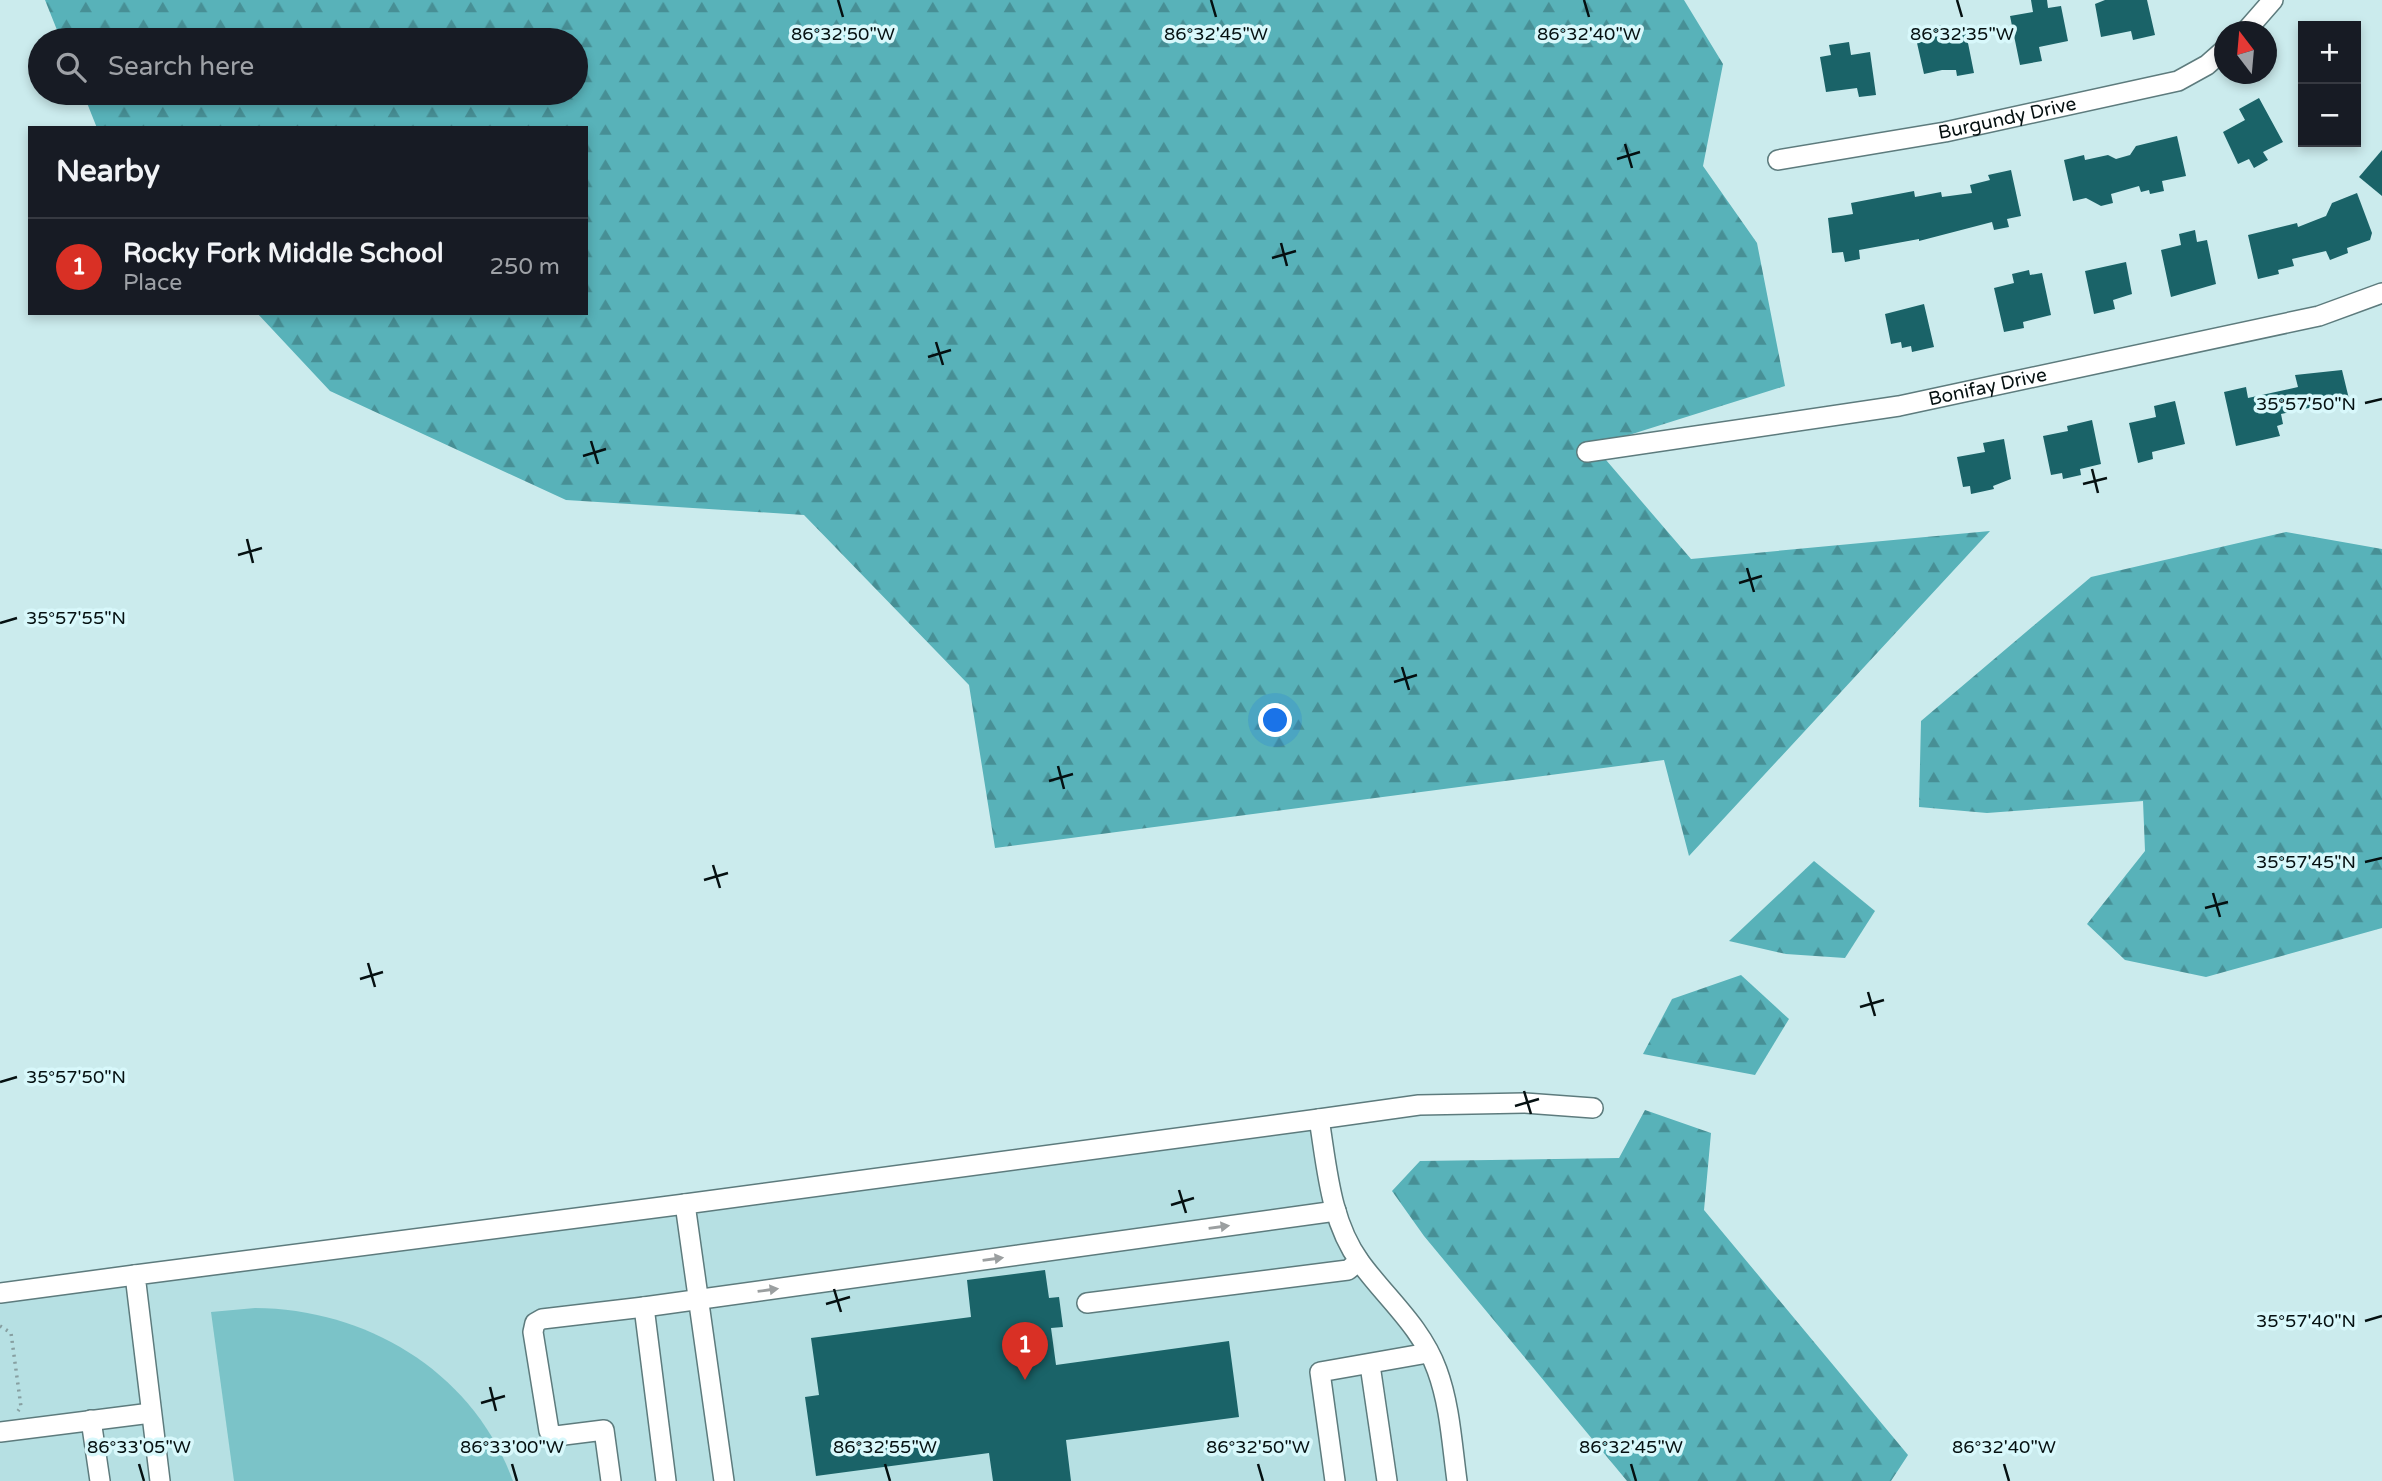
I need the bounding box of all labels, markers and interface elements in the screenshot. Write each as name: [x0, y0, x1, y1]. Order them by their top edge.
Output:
north arrow: [2214, 21, 2277, 84]
map controls: [2298, 21, 2361, 147]
button: +: [2298, 21, 2361, 84]
text: 86°32'50"W: [791, 23, 895, 45]
text: 86°32'45"W: [1164, 23, 1268, 45]
text: 86°32'40"W: [1537, 23, 1641, 45]
text: 86°32'35"W: [1910, 23, 2014, 45]
search box: [28, 28, 588, 105]
icon: search: [52, 48, 90, 86]
text: Search here: [108, 51, 254, 82]
button: −: [2298, 84, 2361, 147]
street label: Burgundy Drive: [1937, 93, 2078, 144]
text: Nearby: [56, 153, 160, 190]
text: Rocky Fork Middle School: [123, 238, 443, 269]
text: 1: [72, 253, 86, 281]
text: 250 m: [490, 253, 560, 281]
text: Place: [123, 269, 182, 297]
street label: Bonifay Drive: [1926, 364, 2049, 410]
text: 35°57'50"N: [2256, 393, 2356, 415]
text: 35°57'55"N: [26, 607, 126, 629]
your location: [1258, 703, 1292, 737]
text: 35°57'45"N: [2256, 851, 2356, 873]
text: 35°57'50"N: [26, 1066, 126, 1088]
one-way arrow: [1208, 1222, 1230, 1233]
one-way arrow: [982, 1253, 1004, 1264]
one-way arrow: [757, 1284, 779, 1295]
text: 35°57'40"N: [2256, 1310, 2356, 1332]
pin: 1: [1002, 1322, 1048, 1380]
text: 86°33'05"W: [87, 1436, 191, 1458]
text: 86°33'00"W: [460, 1436, 564, 1458]
text: 86°32'55"W: [833, 1436, 937, 1458]
text: 86°32'50"W: [1206, 1436, 1310, 1458]
text: 86°32'45"W: [1579, 1436, 1683, 1458]
text: 86°32'40"W: [1952, 1436, 2056, 1458]

